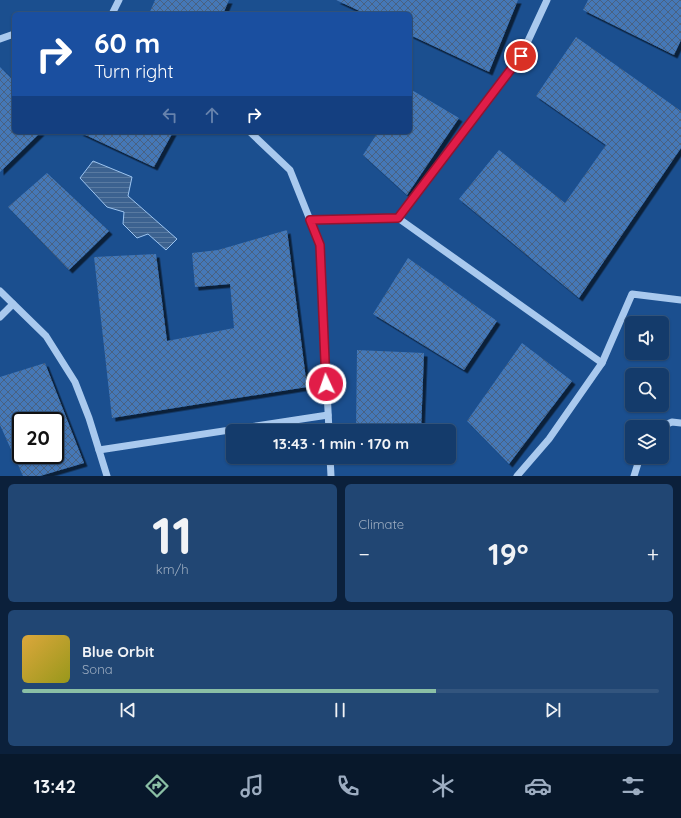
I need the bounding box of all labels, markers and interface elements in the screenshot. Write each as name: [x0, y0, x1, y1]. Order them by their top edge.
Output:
text: 60 m: [94, 25, 160, 60]
icon: right: [28, 28, 80, 80]
pin: [504, 39, 538, 73]
icon: arrive: [510, 45, 532, 67]
text: Turn right: [94, 60, 174, 83]
icon: left: [159, 104, 181, 126]
icon: ahead: [201, 104, 223, 126]
icon: right: [243, 104, 265, 126]
map controls: [625, 316, 669, 464]
button: sound: [625, 316, 669, 360]
position arrow: [305, 363, 347, 405]
button: search: [625, 368, 669, 412]
speed limit sign: 20: [12, 412, 64, 464]
button: layers: [625, 420, 669, 464]
text: 13:43 · 1 min · 170 m: [273, 434, 409, 453]
text: 11: [152, 502, 192, 567]
text: Climate: [359, 516, 404, 532]
text: 19°: [488, 535, 529, 573]
text: −: [359, 540, 370, 568]
text: +: [647, 540, 659, 568]
text: km/h: [156, 561, 189, 577]
text: Blue Orbit: [82, 642, 155, 661]
text: Sona: [82, 661, 113, 677]
icon: previous: [117, 699, 139, 721]
icon: pause: [329, 699, 351, 721]
icon: next: [542, 699, 564, 721]
icon: directions: [143, 772, 171, 800]
icon: music: [238, 772, 266, 800]
icon: phone: [334, 772, 362, 800]
icon: climate: [429, 772, 457, 800]
icon: car: [524, 772, 552, 800]
icon: filters: [619, 772, 647, 800]
text: 13:42: [34, 775, 76, 798]

